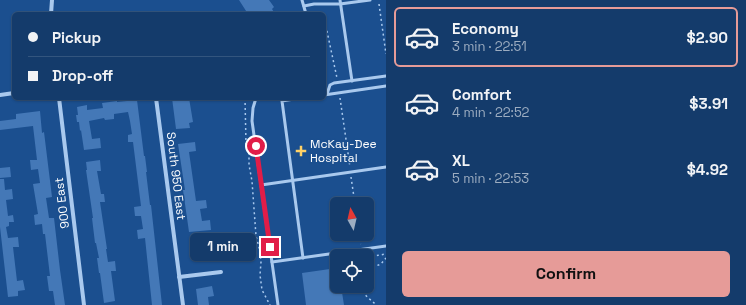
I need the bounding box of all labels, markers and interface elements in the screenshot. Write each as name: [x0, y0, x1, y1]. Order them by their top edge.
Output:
icon: car: [404, 19, 440, 55]
text: Economy: [452, 19, 519, 38]
text: Pickup: [52, 28, 101, 47]
text: $2.90: [687, 28, 728, 47]
text: 3 min · 22:51: [452, 38, 527, 55]
text: Drop-off: [52, 66, 113, 85]
icon: car: [404, 85, 440, 121]
text: Comfort: [452, 85, 512, 104]
text: $3.91: [689, 94, 728, 113]
text: 4 min · 22:52: [452, 104, 529, 121]
street label: South 950 East: [163, 131, 189, 221]
place label: McKay-Dee Hospital: [310, 136, 377, 166]
route start: [247, 137, 265, 155]
marker: McKay-Dee Hospital: [295, 145, 307, 157]
icon: car: [404, 151, 440, 187]
text: XL: [452, 151, 470, 170]
text: $4.92: [687, 160, 728, 179]
text: 5 min · 22:53: [452, 170, 529, 187]
street label: 900 East: [51, 177, 73, 229]
north arrow: [330, 197, 374, 241]
map controls: [330, 197, 374, 293]
callout: 1 min: [190, 233, 256, 261]
text: 1 min: [207, 238, 239, 255]
route end: [261, 238, 279, 256]
button: locate: [330, 249, 374, 293]
button: Confirm: [402, 251, 730, 297]

